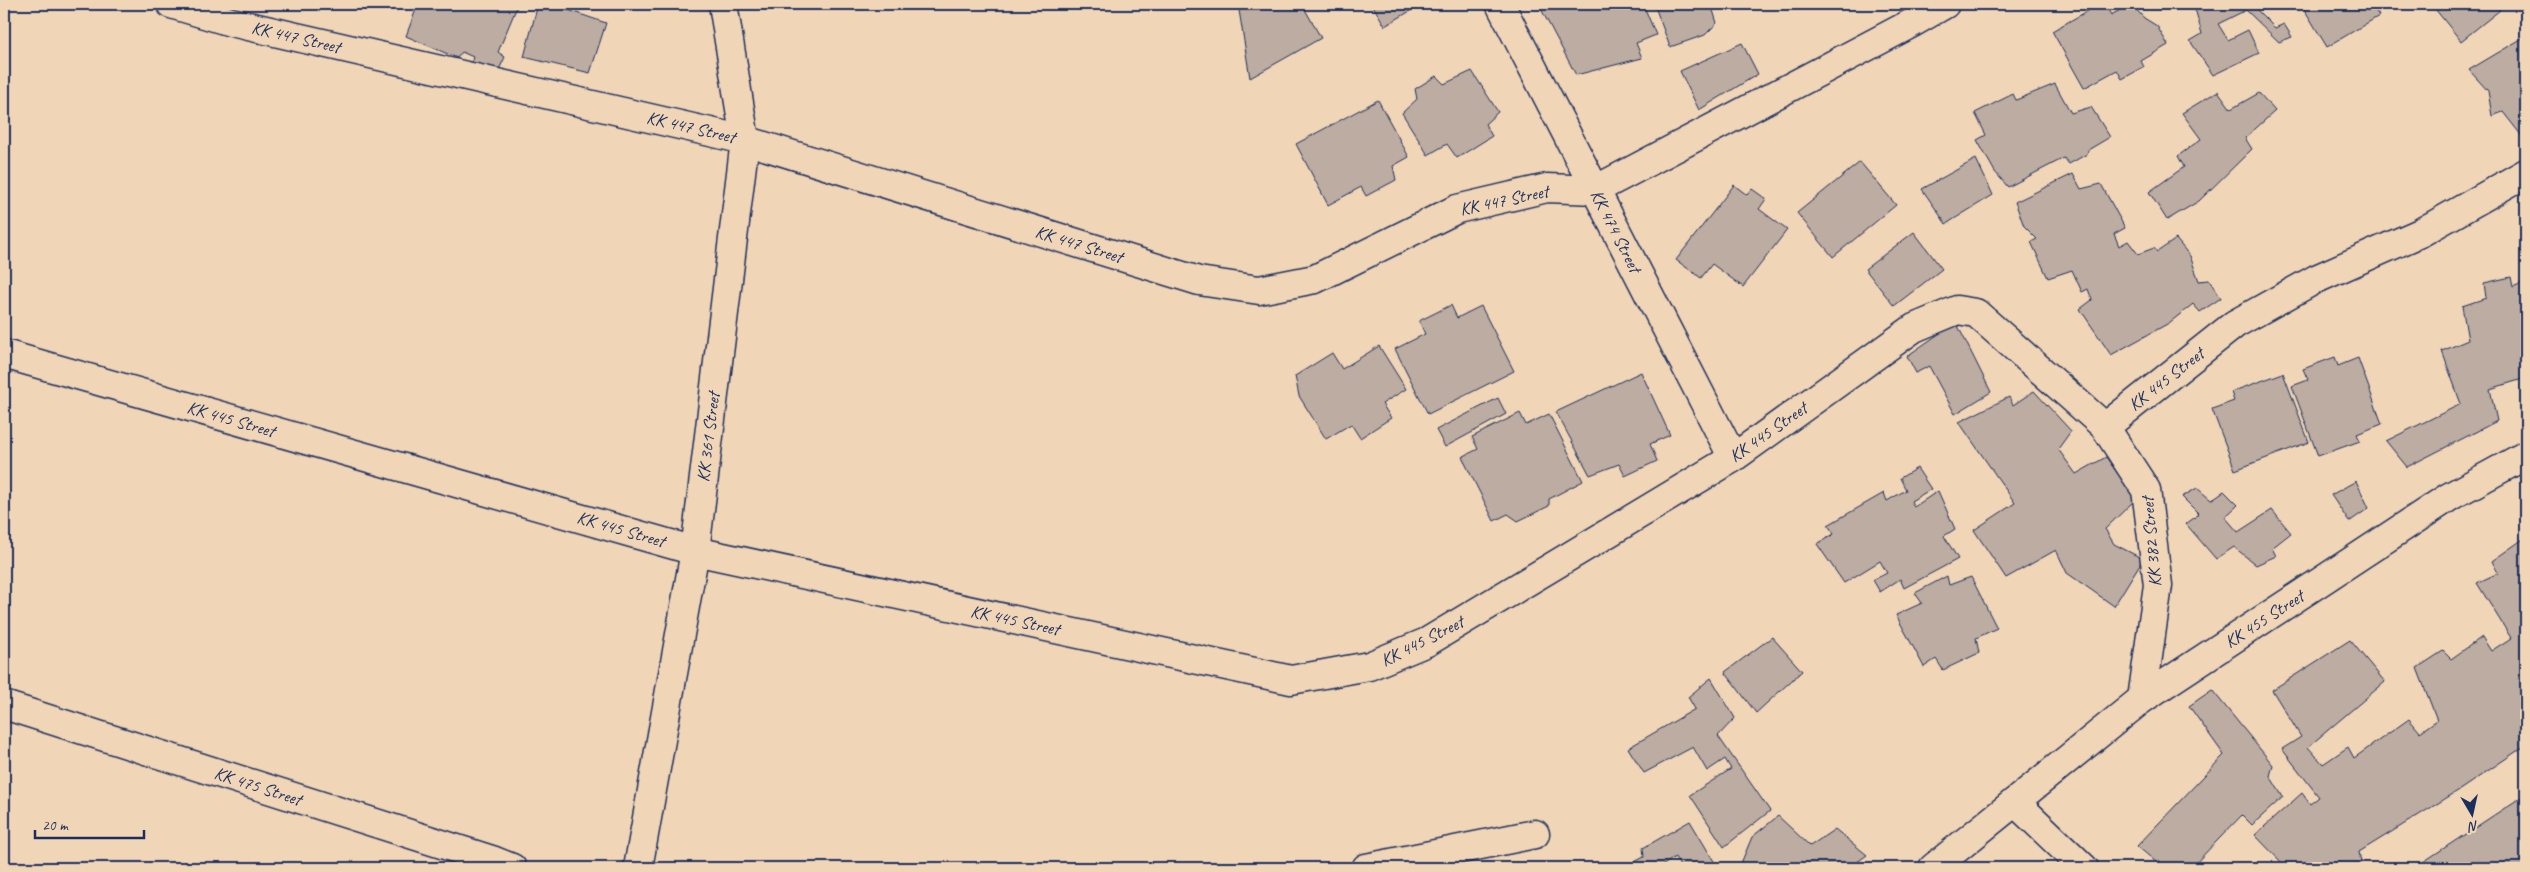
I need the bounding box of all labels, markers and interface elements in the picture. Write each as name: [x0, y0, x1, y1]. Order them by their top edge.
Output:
street label: KK 447 Street: [250, 16, 345, 59]
street label: KK 447 Street: [645, 106, 740, 149]
street label: KK 447 Street: [1458, 179, 1553, 220]
street label: KK 474 Street: [1586, 186, 1648, 279]
street label: KK 447 Street: [1033, 220, 1128, 269]
street label: KK 445 Street: [2124, 341, 2211, 415]
street label: KK 361 Street: [692, 388, 725, 483]
street label: KK 445 Street: [1725, 395, 1814, 467]
street label: KK 445 Street: [185, 396, 280, 443]
street label: KK 382 Street: [2136, 493, 2166, 588]
street label: KK 445 Street: [575, 506, 670, 553]
street label: KK 455 Street: [2220, 584, 2310, 653]
street label: KK 445 Street: [969, 600, 1064, 641]
street label: KK 445 Street: [1377, 609, 1470, 671]
street label: KK 475 Street: [212, 762, 307, 811]
north arrow: [2448, 790, 2498, 840]
scale bar: [35, 807, 144, 839]
text: 20 m: [42, 816, 69, 835]
text: N: [2466, 817, 2480, 836]

